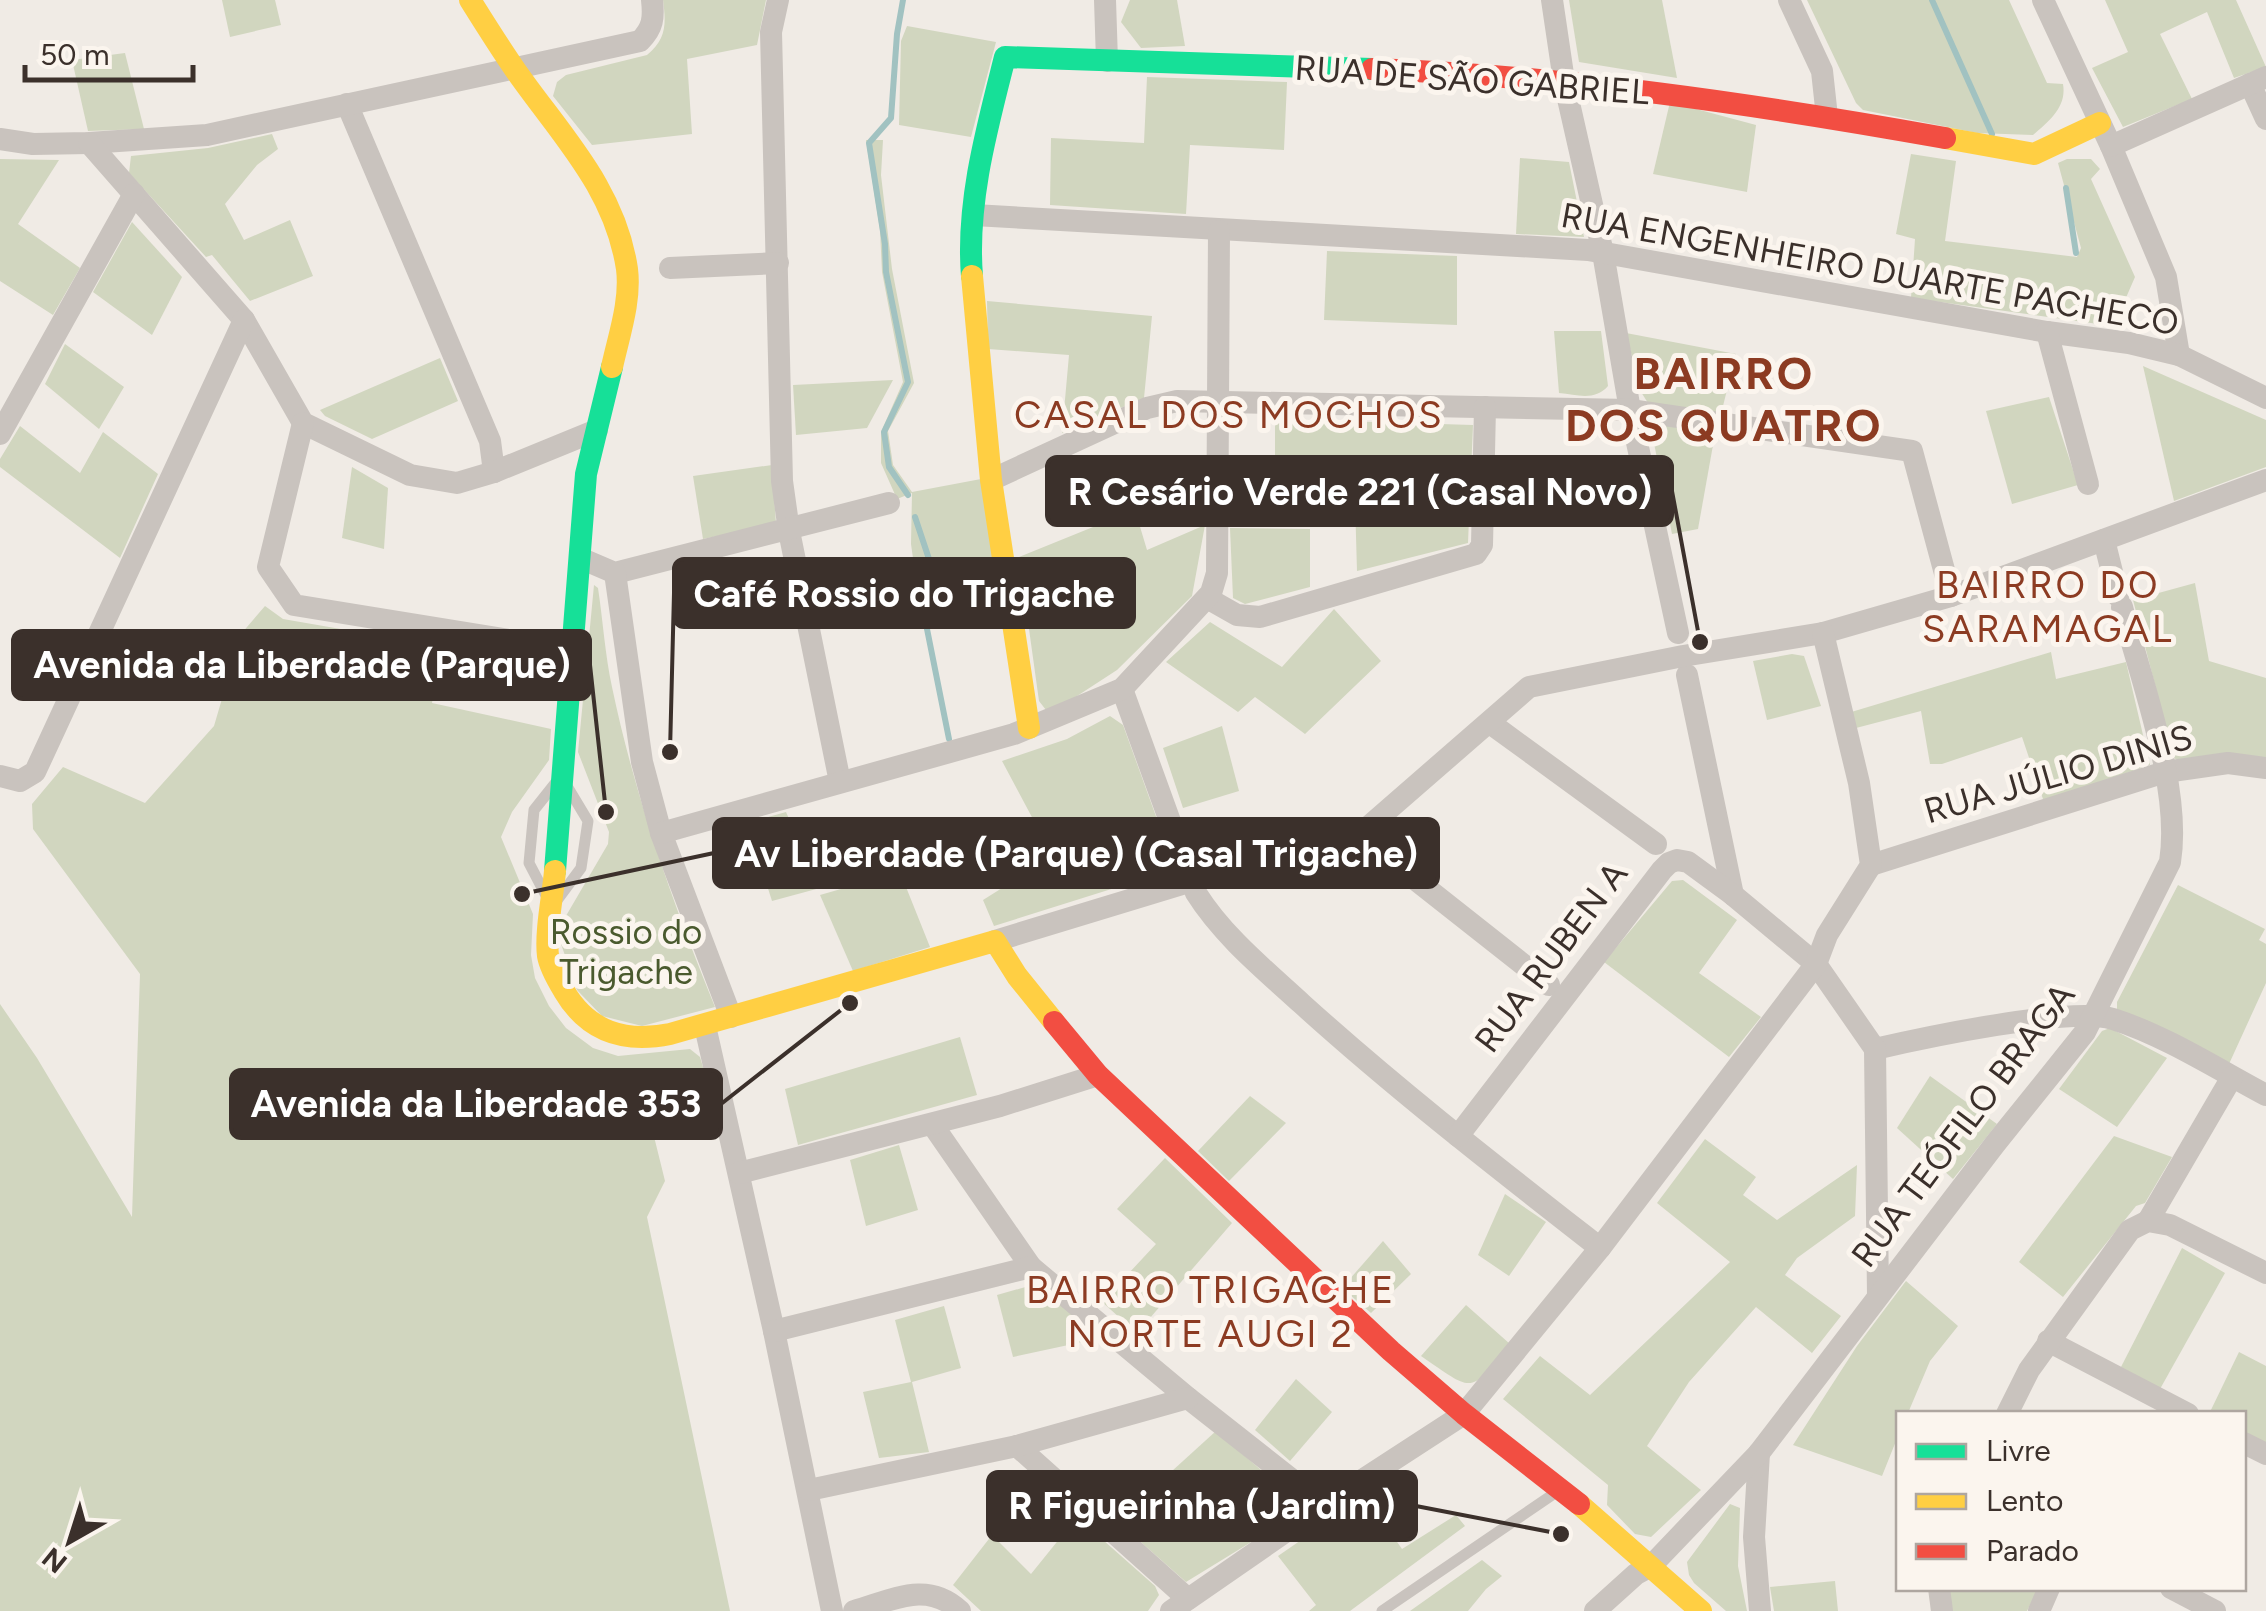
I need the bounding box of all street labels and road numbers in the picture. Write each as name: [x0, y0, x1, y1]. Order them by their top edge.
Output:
street label: RUA DE SÃO GABRIEL: [1293, 47, 1651, 113]
street label: RUA ENGENHEIRO DUARTE PACHECO: [1558, 194, 2182, 344]
street label: RUA JÚLIO DINIS: [1919, 716, 2197, 832]
street label: RUA RUBEN A: [1466, 853, 1636, 1060]
street label: RUA TEÓFILO BRAGA: [1843, 975, 2084, 1275]

